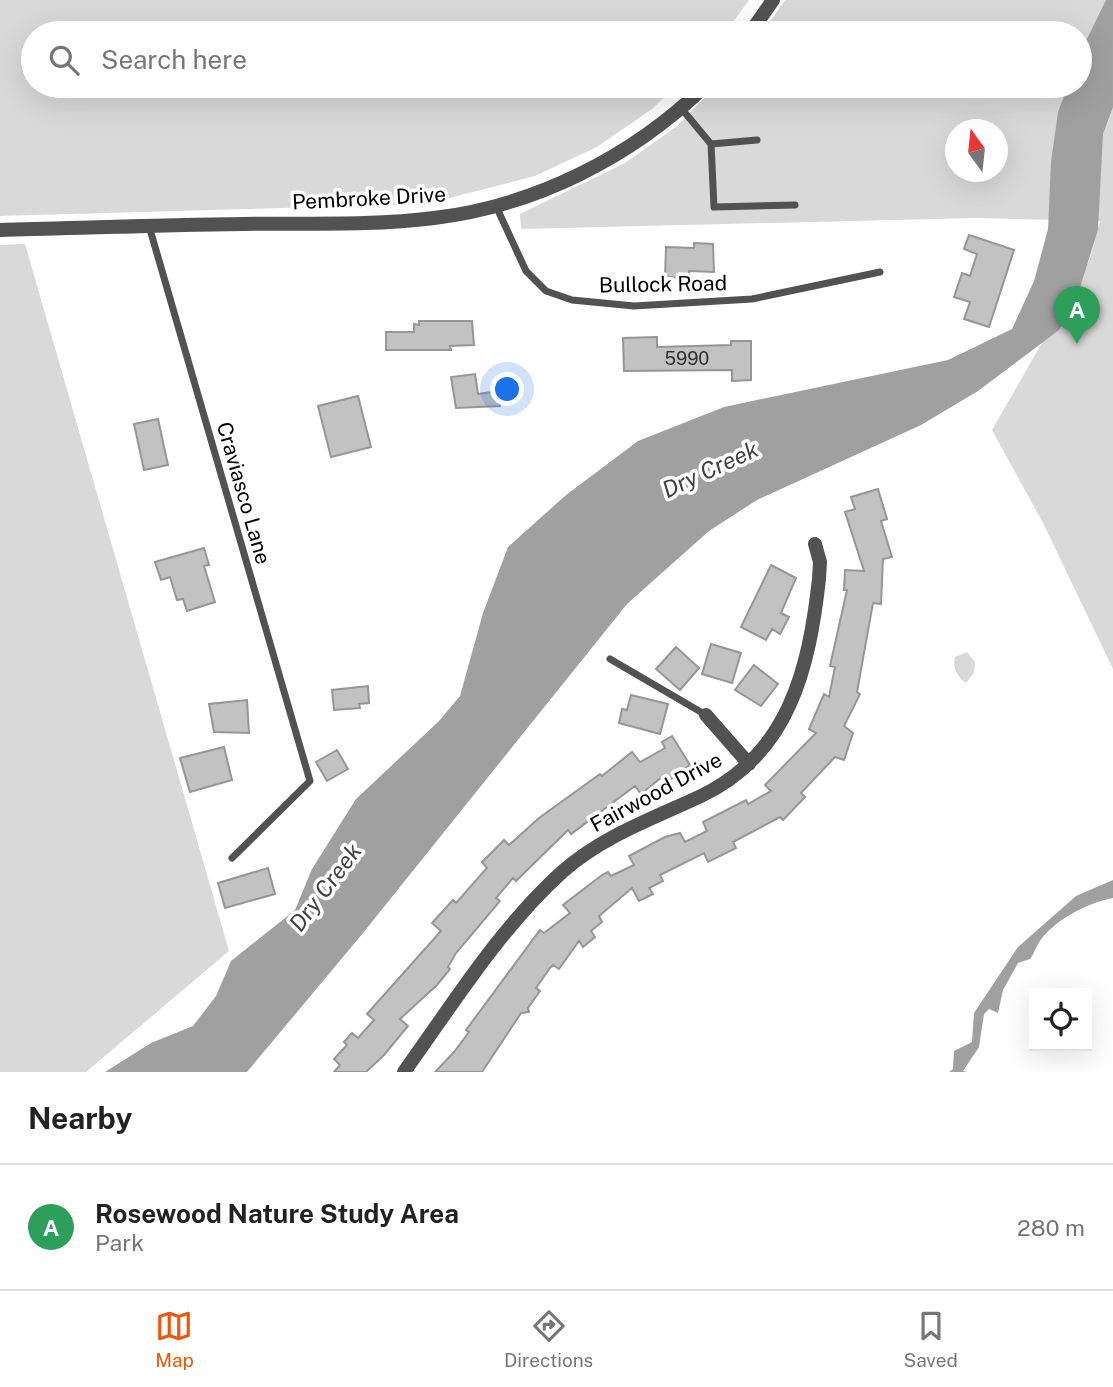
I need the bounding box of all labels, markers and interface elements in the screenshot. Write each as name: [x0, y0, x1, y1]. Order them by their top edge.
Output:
search box: [21, 21, 1092, 98]
icon: search: [45, 41, 83, 79]
text: Search here: [101, 44, 247, 75]
north arrow: [945, 119, 1008, 182]
street label: Pembroke Drive: [291, 181, 447, 215]
street label: Bullock Road: [599, 270, 727, 298]
pin: A: [1054, 286, 1100, 344]
house number: 5990: [665, 348, 709, 369]
your location: [490, 372, 524, 406]
street label: Craviasco Lane: [212, 419, 276, 567]
water label: Dry Creek: [658, 435, 763, 503]
street label: Fairwood Drive: [586, 747, 726, 837]
water label: Dry Creek: [283, 837, 367, 936]
map controls: [1029, 988, 1092, 1051]
button: locate: [1029, 988, 1092, 1051]
text: Nearby: [28, 1100, 132, 1136]
text: Rosewood Nature Study Area: [95, 1198, 459, 1229]
text: A: [43, 1214, 59, 1241]
text: 280 m: [1017, 1214, 1085, 1241]
text: Park: [95, 1229, 144, 1256]
tab: Map: [155, 1307, 194, 1371]
tab: Directions: [504, 1307, 593, 1371]
tab: Saved: [904, 1307, 958, 1371]

